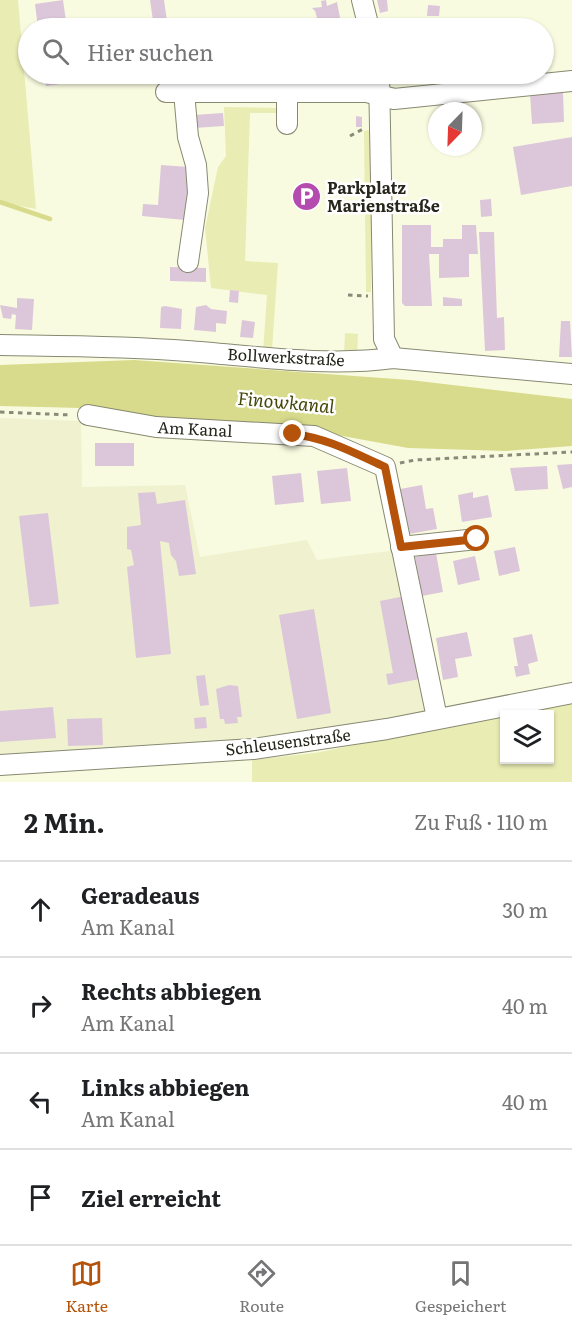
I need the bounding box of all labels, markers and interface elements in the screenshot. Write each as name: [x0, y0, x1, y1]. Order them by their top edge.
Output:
search box: [18, 18, 554, 84]
icon: search: [39, 35, 72, 68]
text: Hier suchen: [87, 35, 214, 68]
north arrow: [428, 102, 482, 156]
place label: Parkplatz Marienstraße: [327, 175, 440, 217]
parking icon: Parkplatz Marienstraße: [290, 181, 322, 213]
street label: Bollwerkstraße: [227, 341, 345, 371]
water label: Finowkanal: [237, 384, 337, 419]
street label: Am Kanal: [157, 414, 233, 442]
route end: [279, 420, 305, 446]
route start: [463, 525, 489, 551]
map controls: [500, 710, 554, 764]
button: layers: [500, 710, 554, 764]
street label: Schleusenstraße: [224, 721, 352, 761]
text: 2 Min.: [24, 802, 105, 841]
text: Zu Fuß · 110 m: [414, 806, 548, 836]
text: Geradeaus: [81, 878, 199, 911]
icon: ahead: [24, 893, 57, 926]
text: 30 m: [502, 894, 548, 924]
text: Am Kanal: [81, 911, 175, 941]
text: Rechts abbiegen: [81, 974, 261, 1007]
icon: right: [24, 989, 57, 1022]
text: 40 m: [502, 990, 548, 1020]
text: Am Kanal: [81, 1007, 175, 1037]
text: Links abbiegen: [81, 1070, 250, 1103]
icon: left: [24, 1085, 57, 1118]
text: 40 m: [502, 1086, 548, 1116]
text: Am Kanal: [81, 1103, 175, 1133]
icon: arrive: [24, 1181, 57, 1214]
text: Ziel erreicht: [81, 1181, 221, 1214]
tab: Karte: [66, 1257, 108, 1317]
tab: Route: [239, 1257, 284, 1317]
tab: Gespeichert: [415, 1257, 506, 1317]

